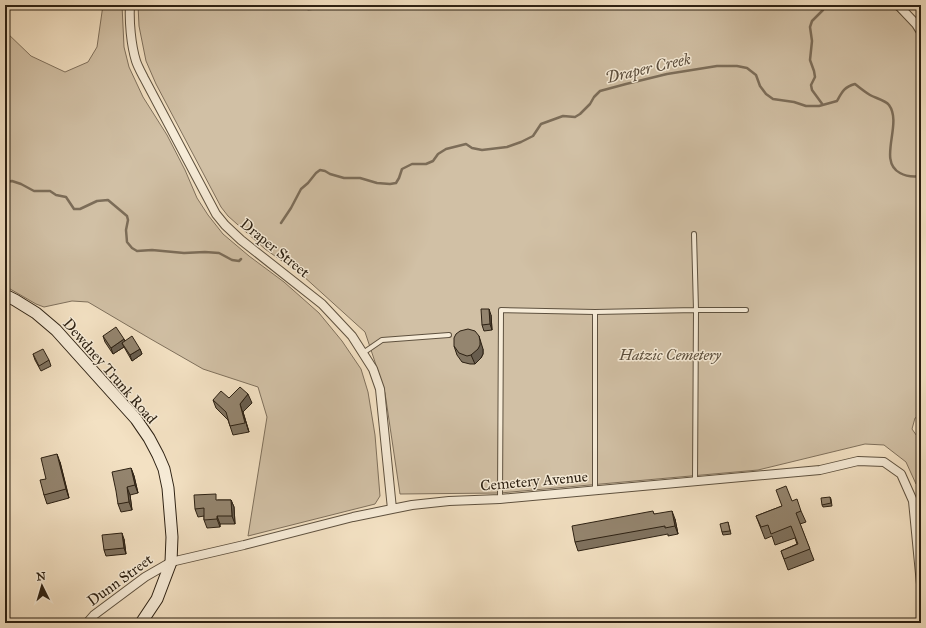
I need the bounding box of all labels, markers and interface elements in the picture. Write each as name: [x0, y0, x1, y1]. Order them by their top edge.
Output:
water label: Draper Creek: [603, 49, 693, 88]
street label: Draper Street: [237, 215, 314, 282]
street label: Dewdney Trunk Road: [59, 315, 161, 428]
park label: Hatzic Cemetery: [618, 346, 722, 364]
street label: Cemetery Avenue: [480, 467, 588, 495]
street label: Dunn Street: [84, 550, 157, 610]
north arrow: [22, 566, 62, 606]
text: N: [36, 570, 47, 583]

